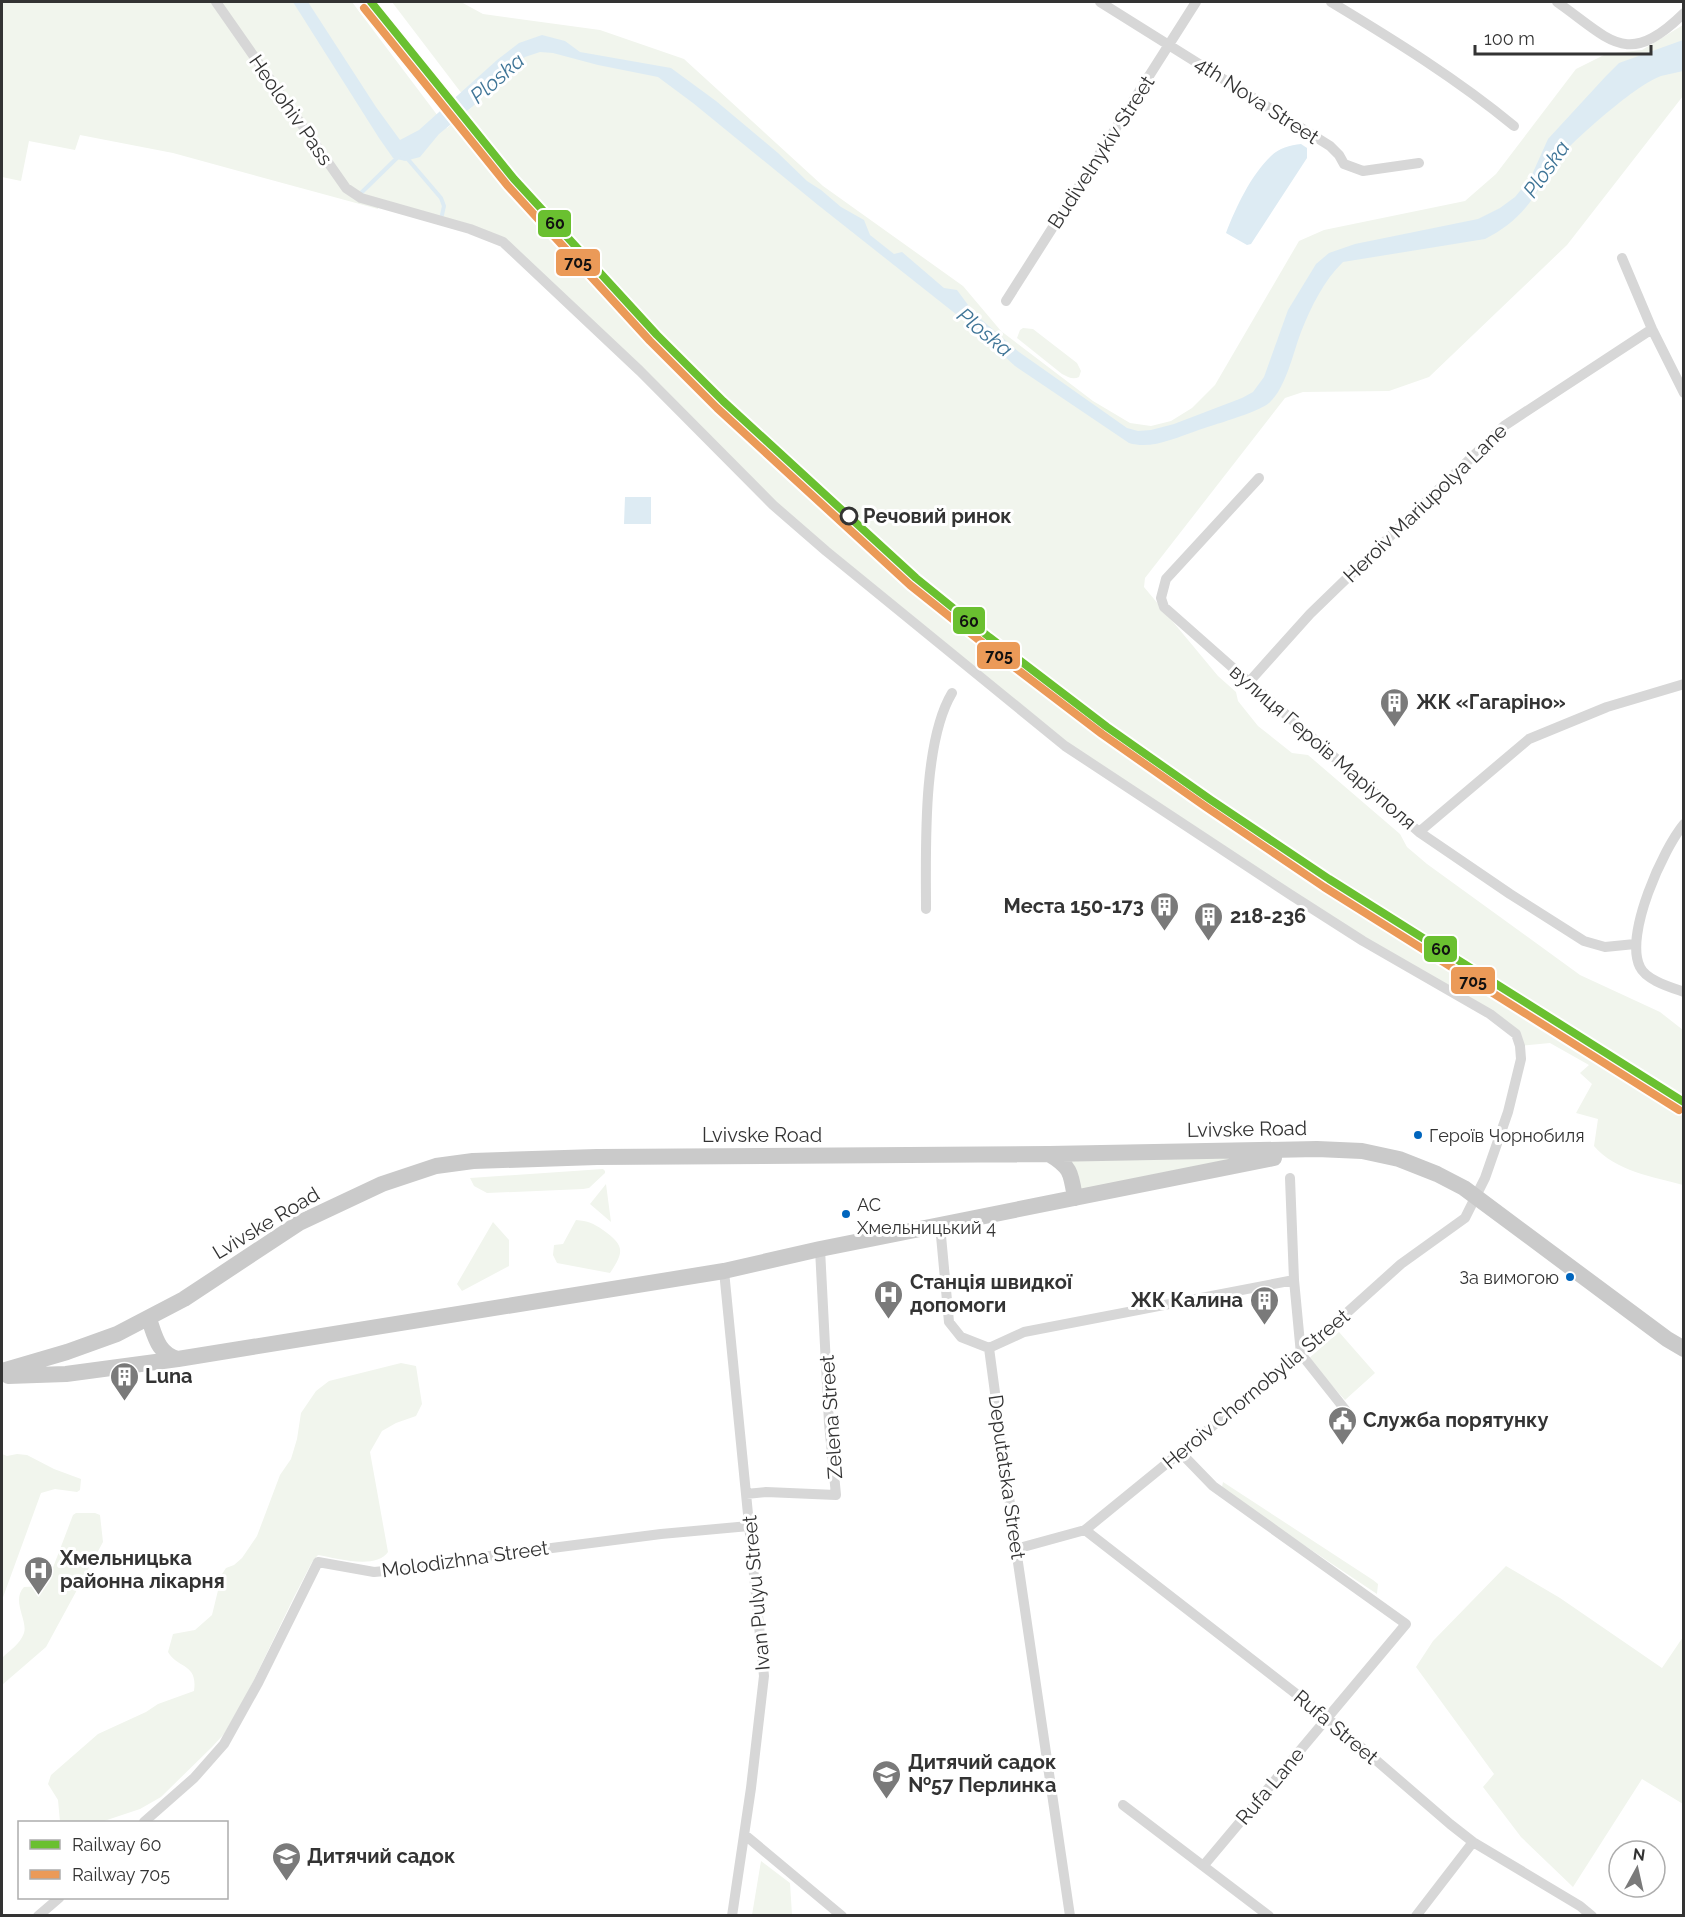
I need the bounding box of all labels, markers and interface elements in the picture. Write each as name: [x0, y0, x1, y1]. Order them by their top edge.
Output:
scale bar: [1475, 18, 1650, 56]
text: 100 m: [1484, 28, 1535, 49]
water label: Ploska: [465, 48, 529, 108]
street label: Heolohiv Pass: [244, 50, 338, 170]
street label: 4th Nova Street: [1190, 51, 1324, 149]
street label: Budivelnykiv Street: [1043, 71, 1160, 233]
water label: Ploska: [1518, 136, 1574, 202]
line badge: 60: [537, 209, 572, 238]
text: 60: [545, 214, 565, 233]
line badge: 705: [555, 248, 601, 277]
text: 705: [564, 253, 592, 272]
water label: Ploska: [952, 302, 1018, 362]
street label: Heroiv Mariupolya Lane: [1338, 418, 1512, 587]
place label: Речовий ринок: [863, 504, 1012, 528]
marker: Речовий ринок: [840, 507, 858, 525]
line badge: 60: [952, 606, 986, 635]
text: 60: [959, 612, 979, 631]
line badge: 705: [976, 641, 1021, 670]
text: 705: [985, 646, 1013, 665]
street label: вулиця Героїв Маріуполя: [1225, 659, 1421, 835]
building icon: ЖК «Гагаріно»: [1379, 686, 1411, 728]
place label: ЖК «Гагаріно»: [1416, 690, 1566, 714]
building icon: Места 150-173: [1149, 890, 1181, 932]
place label: Места 150-173: [1004, 894, 1144, 918]
building icon: 218-236: [1193, 900, 1225, 942]
place label: 218-236: [1230, 904, 1306, 928]
line badge: 60: [1423, 935, 1458, 963]
text: 60: [1431, 940, 1451, 959]
line badge: 705: [1450, 966, 1496, 995]
text: 705: [1459, 972, 1487, 991]
street label: Lvivske Road: [1187, 1116, 1307, 1142]
street label: Lvivske Road: [702, 1123, 822, 1147]
place label: Героїв Чорнобиля: [1429, 1125, 1585, 1146]
marker: Героїв Чорнобиля: [1412, 1129, 1424, 1141]
street label: Lvivske Road: [208, 1182, 324, 1264]
place label: АС Хмельницький 4: [857, 1194, 996, 1238]
marker: АС Хмельницький 4: [840, 1208, 852, 1220]
place label: За вимогою: [1459, 1267, 1559, 1288]
place label: Станція швидкої допомоги: [910, 1270, 1073, 1317]
marker: За вимогою: [1564, 1271, 1576, 1283]
hospital icon: Станція швидкої допомоги: [873, 1278, 905, 1320]
building icon: ЖК Калина: [1248, 1284, 1280, 1326]
place label: ЖК Калина: [1130, 1288, 1243, 1312]
street label: Heroiv Chornobylia Street: [1158, 1304, 1355, 1474]
street label: Zelena Street: [815, 1354, 847, 1480]
building icon: Luna: [108, 1360, 140, 1402]
place label: Luna: [145, 1364, 193, 1388]
street label: Deputatska Street: [984, 1393, 1030, 1561]
public building icon: Служба порятунку: [1326, 1404, 1358, 1446]
place label: Служба порятунку: [1363, 1408, 1548, 1432]
street label: Ivan Pulyu Street: [737, 1514, 775, 1672]
street label: Molodizhna Street: [380, 1535, 550, 1583]
place label: Хмельницька районна лікарня: [59, 1546, 225, 1593]
hospital icon: Хмельницька районна лікарня: [23, 1554, 55, 1596]
street label: Rufa Street: [1289, 1685, 1383, 1769]
street label: Rufa Lane: [1231, 1742, 1309, 1829]
place label: Дитячий садок №57 Перлинка: [908, 1750, 1056, 1797]
school or university icon: Дитячий садок №57 Перлинка: [871, 1758, 903, 1800]
legend: [18, 1821, 228, 1899]
text: Railway 60: [72, 1834, 162, 1855]
north arrow: [1607, 1839, 1667, 1899]
school or university icon: Дитячий садок: [270, 1840, 302, 1882]
place label: Дитячий садок: [307, 1844, 455, 1868]
text: N: [1632, 1844, 1646, 1865]
text: Railway 705: [72, 1864, 170, 1885]

